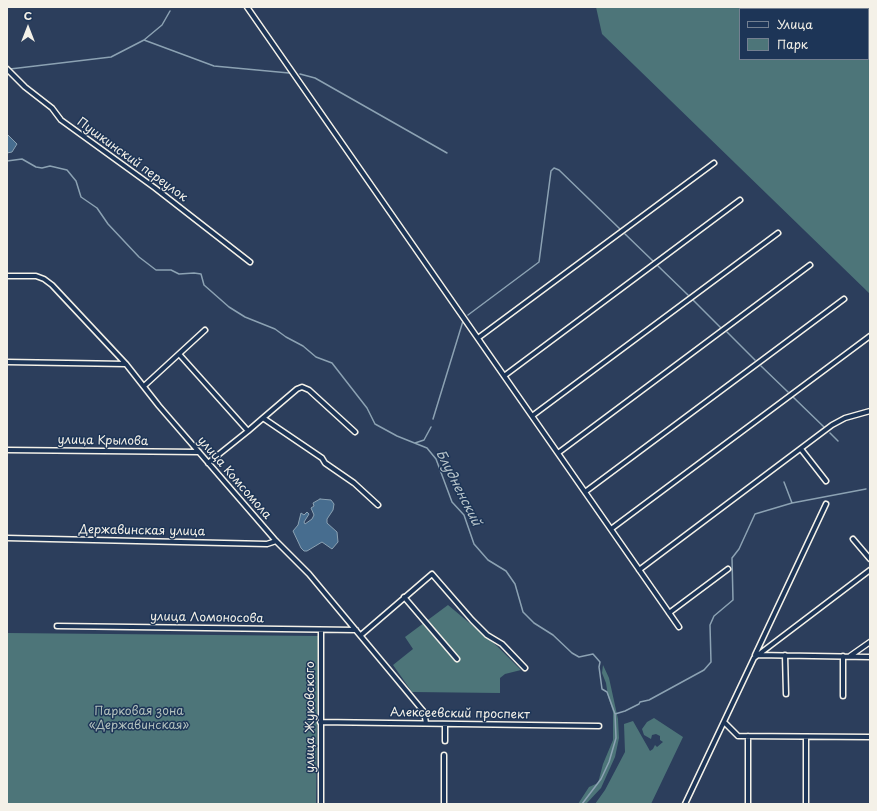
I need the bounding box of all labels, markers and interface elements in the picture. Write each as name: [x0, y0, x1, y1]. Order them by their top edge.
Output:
text: С: [24, 7, 32, 24]
north arrow: [8, 8, 48, 48]
legend: [739, 8, 869, 60]
text: Улица: [777, 15, 813, 33]
text: Парк: [777, 35, 808, 53]
street label: Пушкинский переулок: [74, 115, 190, 205]
street label: улица Крылова: [58, 433, 148, 449]
street label: улица Комсомола: [194, 434, 274, 522]
water label: Блудненский: [432, 448, 484, 528]
street label: Державинская улица: [79, 523, 205, 539]
street label: улица Ломоносова: [150, 610, 264, 626]
street label: улица Жуковского: [304, 661, 318, 773]
park label: Парковая зона «Державинская»: [89, 705, 189, 733]
street label: Алексеевский проспект: [390, 706, 530, 722]

